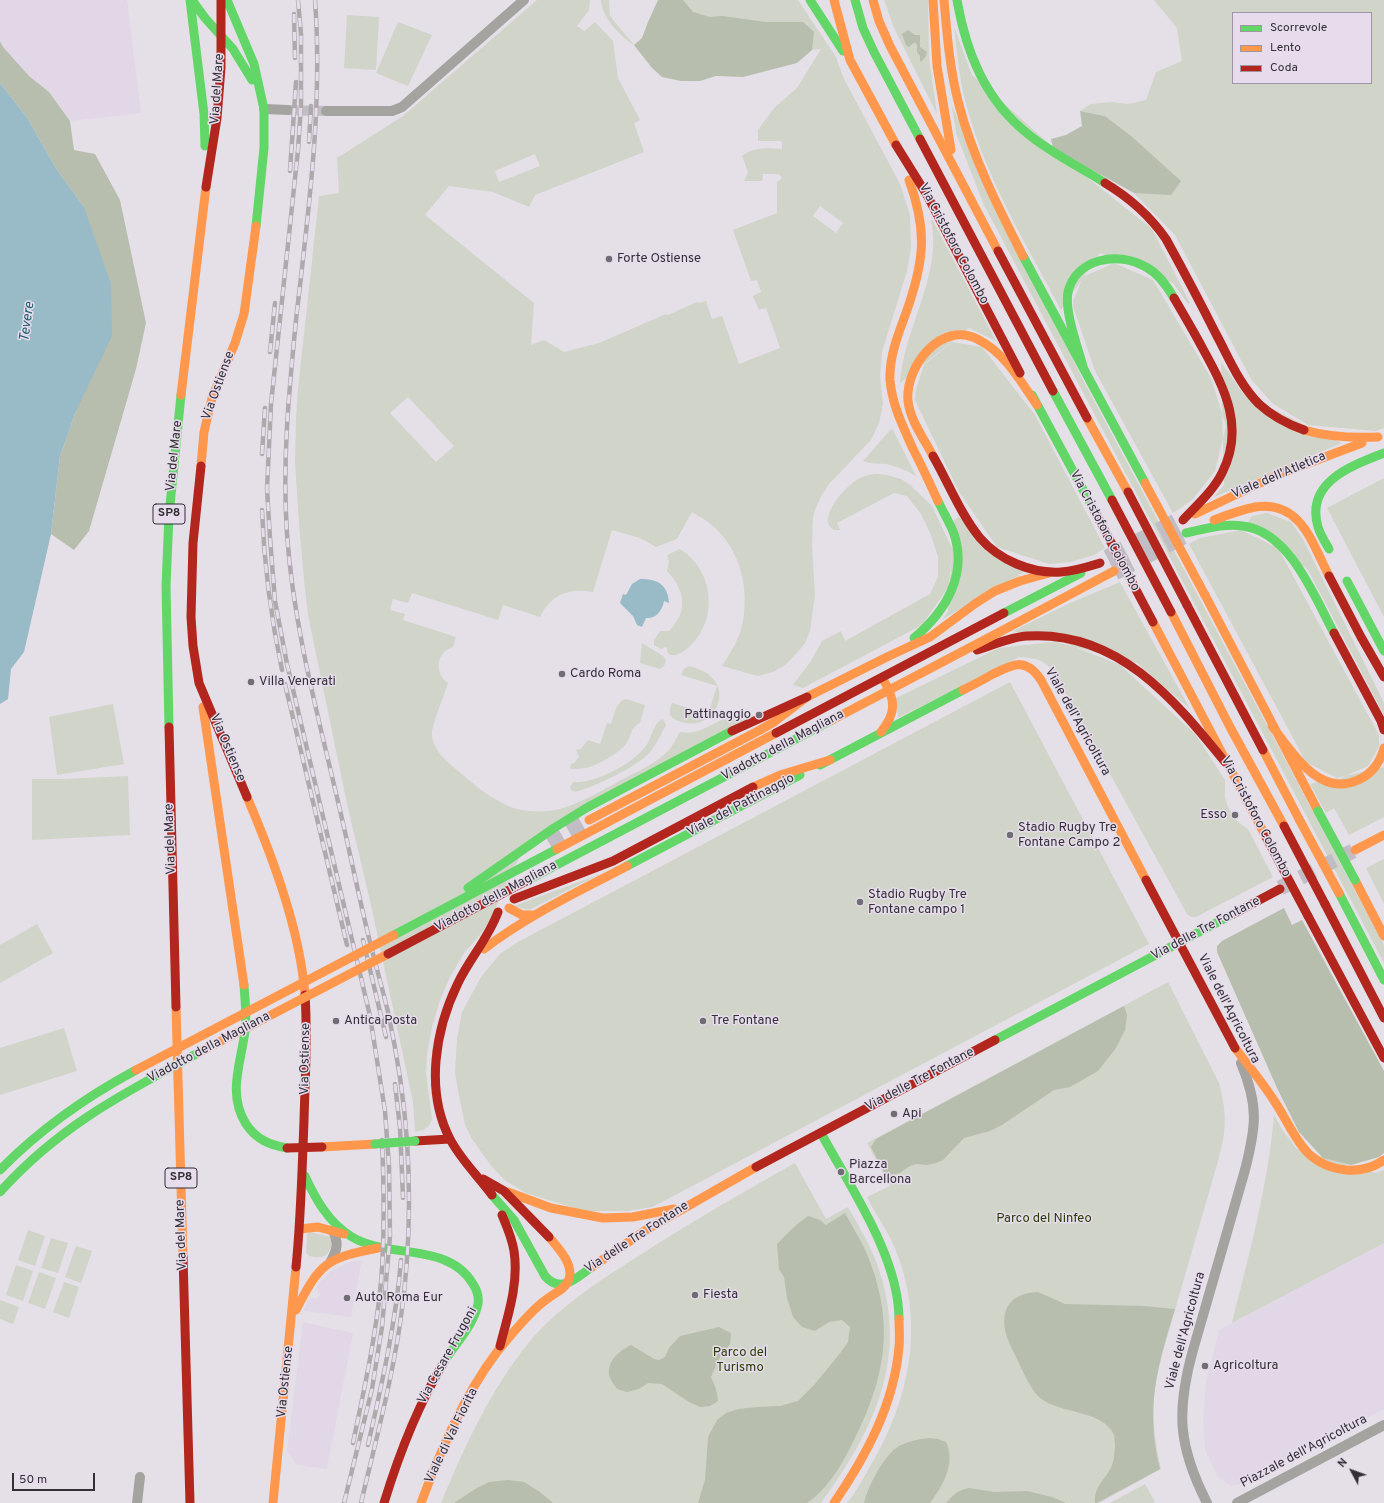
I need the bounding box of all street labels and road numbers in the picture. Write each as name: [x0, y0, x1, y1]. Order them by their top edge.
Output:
street label: Via del Mare: [208, 53, 228, 125]
street label: Via Cristoforo Colombo: [915, 181, 991, 307]
street label: Via Ostiense: [199, 349, 239, 423]
street label: Via del Mare: [164, 420, 186, 492]
street label: Viale dell'Atletica: [1230, 449, 1328, 503]
street label: Via Cristoforo Colombo: [1066, 468, 1142, 594]
road number: SP8: [153, 504, 185, 524]
street label: Viale dell'Agricoltura: [1041, 665, 1113, 779]
street label: Viadotto della Magliana: [719, 707, 847, 785]
street label: Via Ostiense: [206, 712, 248, 784]
street label: Via Cristoforo Colombo: [1217, 754, 1293, 880]
street label: Viale del Pattinaggio: [685, 771, 797, 841]
street label: Via del Mare: [162, 803, 180, 875]
street label: Viadotto della Magliana: [432, 858, 560, 936]
street label: Via delle Tre Fontane: [1149, 894, 1263, 964]
street label: Viale dell'Agricoltura: [1194, 951, 1262, 1067]
street label: Viadotto della Magliana: [145, 1009, 273, 1087]
street label: Via Ostiense: [298, 1023, 314, 1095]
street label: Via delle Tre Fontane: [863, 1045, 977, 1115]
road number: SP8: [165, 1168, 197, 1188]
street label: Via del Mare: [173, 1199, 191, 1271]
street label: Via delle Tre Fontane: [582, 1199, 692, 1277]
street label: Viale dell'Agricoltura: [1163, 1270, 1209, 1392]
street label: Via Cesare Frugoni: [415, 1305, 481, 1407]
street label: Via Ostiense: [274, 1345, 298, 1419]
street label: Viale di Val Fiorita: [422, 1386, 482, 1486]
street label: Piazzale dell'Agricoltura: [1238, 1412, 1370, 1492]

